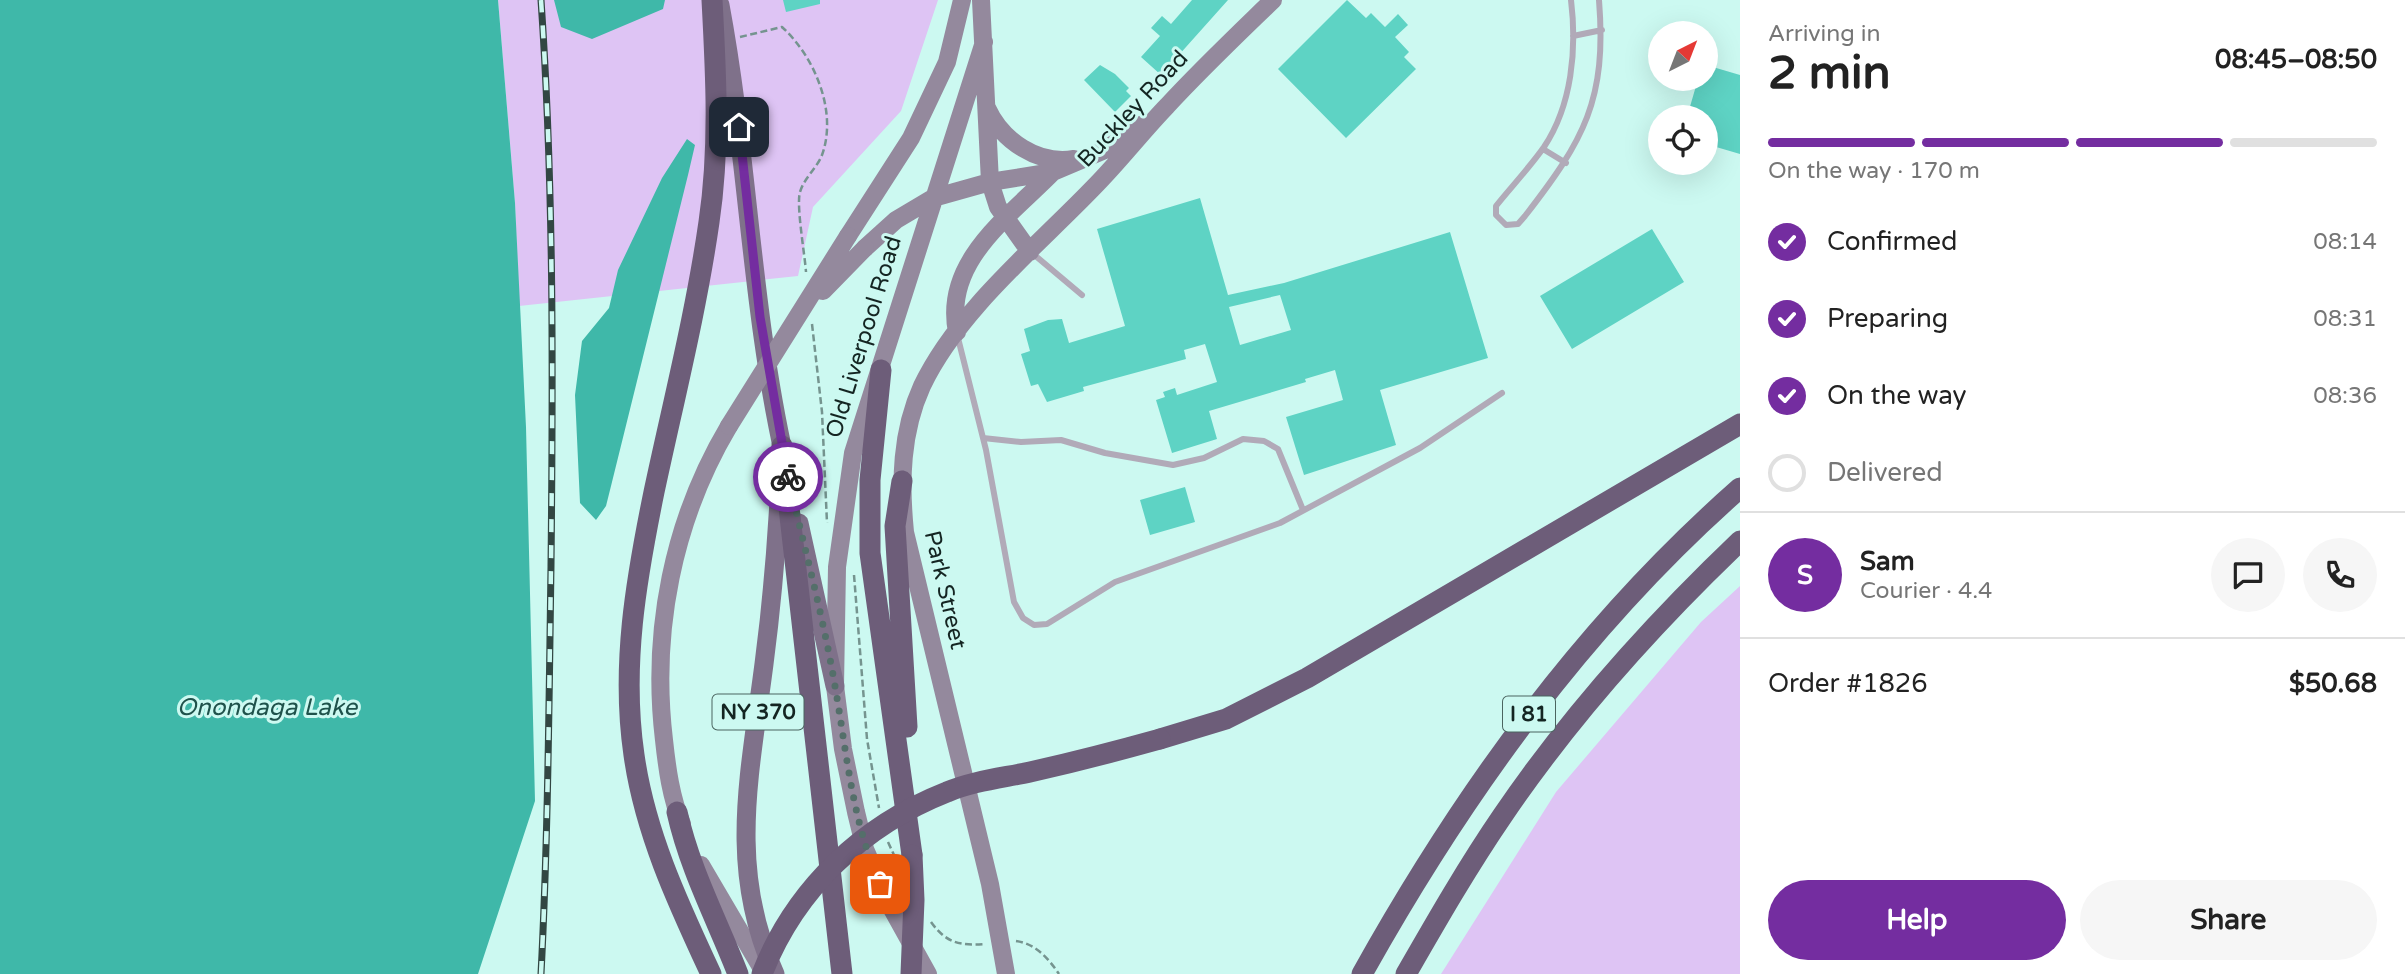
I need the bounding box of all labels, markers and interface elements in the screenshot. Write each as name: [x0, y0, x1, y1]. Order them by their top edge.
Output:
text: Arriving in: [1768, 20, 1881, 48]
north arrow: [1648, 21, 1718, 91]
map controls: [1648, 21, 1718, 175]
text: 08:45–08:50: [2215, 44, 2377, 75]
street label: Buckley Road: [1072, 45, 1194, 173]
text: 2 min: [1768, 46, 1891, 101]
pin: [709, 97, 769, 157]
button: locate: [1648, 105, 1718, 175]
icon: home: [720, 108, 758, 146]
text: On the way · 170 m: [1768, 157, 1980, 185]
icon: check: [1768, 223, 1806, 261]
text: Confirmed: [1827, 226, 1957, 257]
text: 08:14: [2313, 228, 2377, 256]
street label: Old Liverpool Road: [820, 233, 908, 441]
icon: check: [1768, 300, 1806, 338]
text: Preparing: [1827, 303, 1948, 334]
text: 08:31: [2313, 305, 2377, 333]
icon: check: [1768, 377, 1806, 415]
text: On the way: [1827, 380, 1967, 411]
text: 08:36: [2313, 382, 2377, 410]
courier: [753, 442, 823, 512]
text: Delivered: [1827, 457, 1943, 488]
icon: bike: [769, 458, 807, 496]
street label: Park Street: [918, 528, 972, 652]
button: chat: [2211, 538, 2285, 612]
button: phone: [2303, 538, 2377, 612]
text: Sam: [1860, 546, 1915, 577]
text: S: [1797, 560, 1813, 591]
text: Courier · 4.4: [1860, 577, 1992, 605]
text: Order #1826: [1768, 668, 1928, 699]
text: $50.68: [2289, 668, 2377, 699]
water label: Onondaga Lake: [177, 693, 359, 722]
road number: NY 370: [712, 694, 804, 730]
road number: I 81: [1503, 696, 1555, 732]
pin: [850, 854, 910, 914]
icon: bag: [861, 865, 899, 903]
button: Help: [1768, 880, 2066, 960]
button: Share: [2080, 880, 2377, 960]

